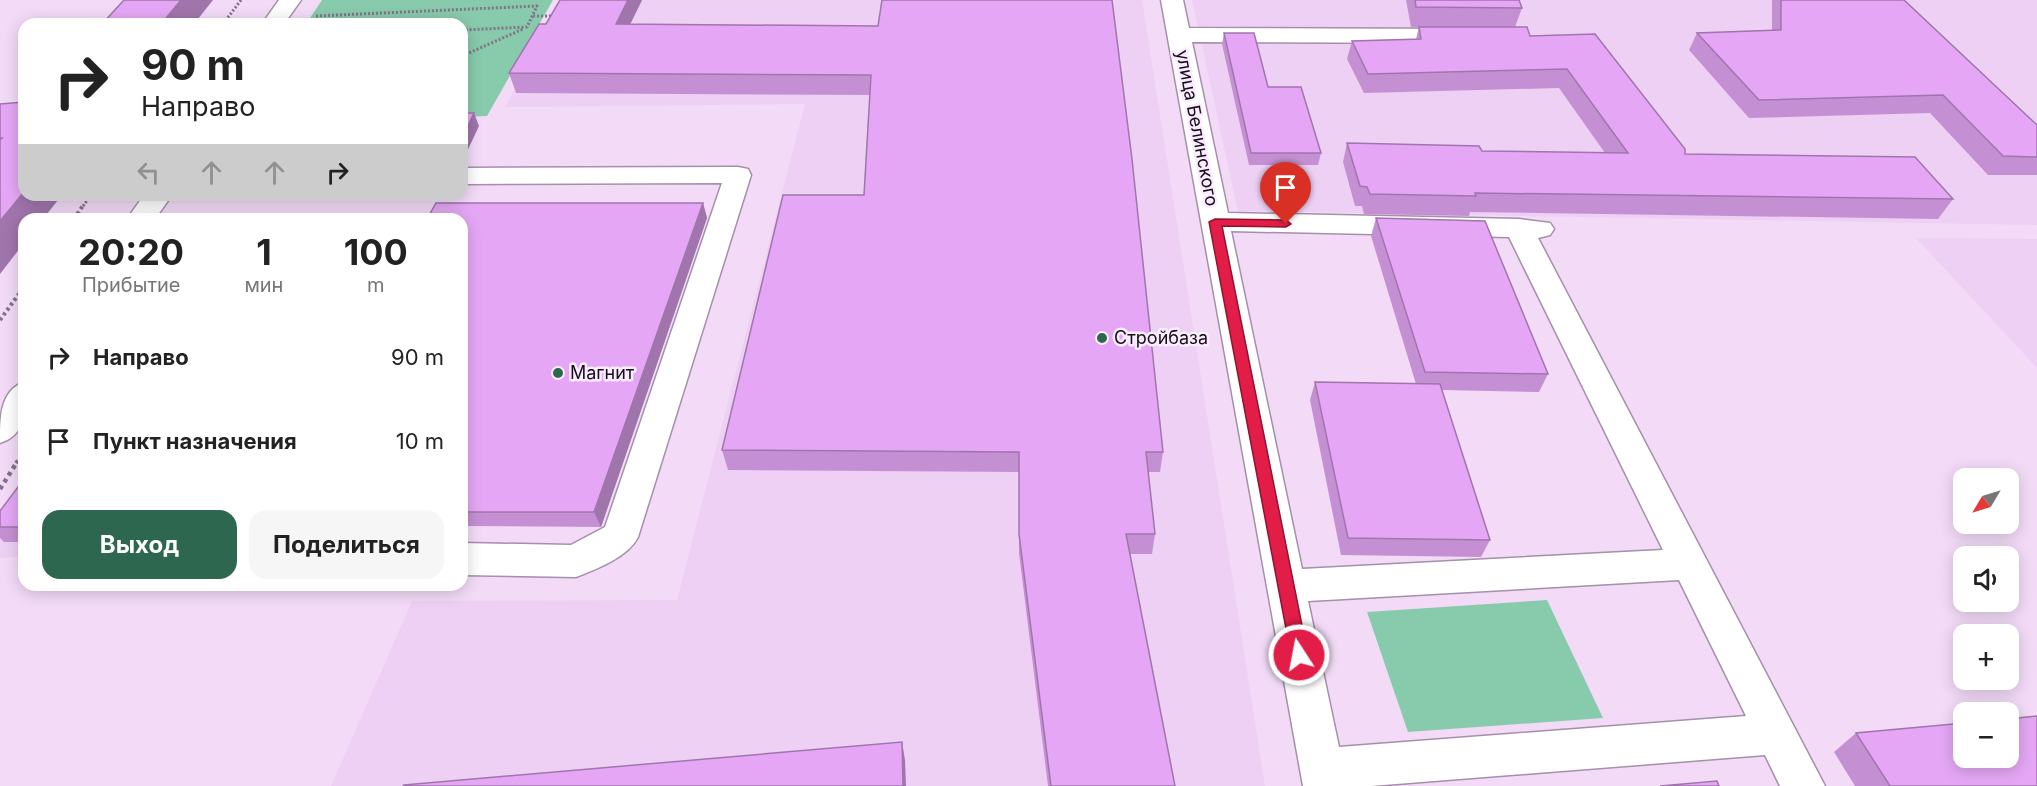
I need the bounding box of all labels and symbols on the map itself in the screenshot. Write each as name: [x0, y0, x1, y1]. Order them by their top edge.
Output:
street label: улица Белинского: [1172, 48, 1223, 208]
pin: [1260, 162, 1311, 224]
place label: Стройбаза: [1114, 327, 1208, 348]
marker: Стройбаза: [1095, 331, 1109, 345]
place label: Магнит: [570, 362, 635, 383]
marker: Магнит: [551, 366, 565, 380]
north arrow: [1953, 468, 2019, 534]
position arrow: [1267, 623, 1331, 687]

